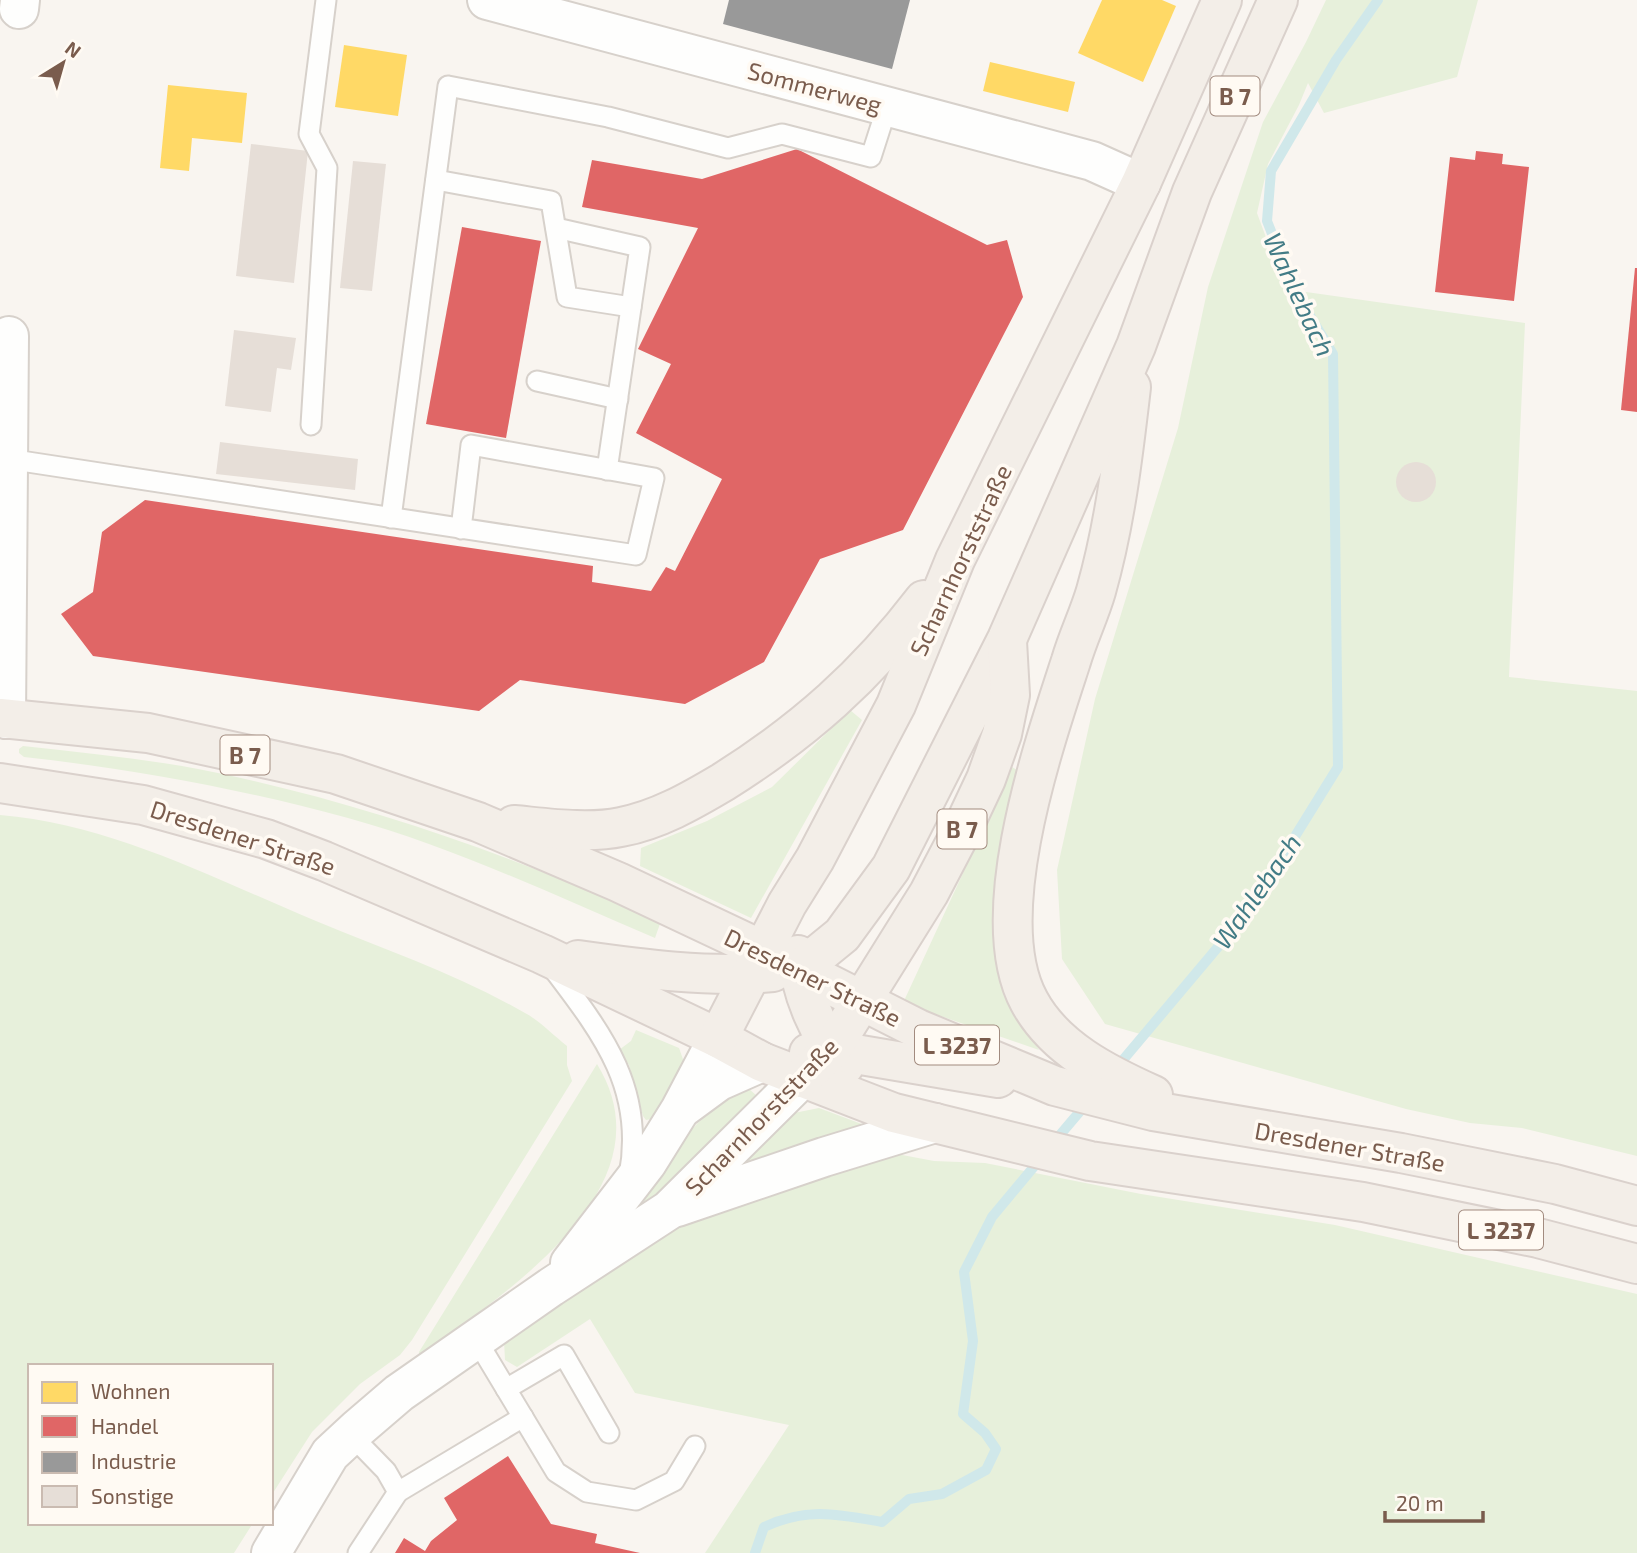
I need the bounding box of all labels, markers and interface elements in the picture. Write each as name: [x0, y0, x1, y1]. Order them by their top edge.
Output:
north arrow: [28, 28, 98, 98]
text: N: [61, 36, 86, 62]
street label: Sommerweg: [745, 55, 885, 119]
road number: B 7: [1210, 76, 1260, 116]
water label: Wahlebach: [1258, 227, 1342, 361]
street label: Scharnhorststraße: [903, 460, 1017, 660]
road number: B 7: [220, 736, 270, 775]
street label: Dresdener Straße: [147, 793, 339, 881]
road number: B 7: [937, 810, 986, 848]
water label: Wahlebach: [1205, 828, 1307, 954]
street label: Dresdener Straße: [720, 922, 906, 1032]
road number: L 3237: [915, 1026, 999, 1064]
street label: Scharnhorststraße: [678, 1031, 844, 1201]
street label: Dresdener Straße: [1253, 1115, 1447, 1177]
road number: L 3237: [1459, 1210, 1543, 1250]
legend: [28, 1364, 273, 1525]
text: Wohnen: [91, 1378, 170, 1403]
text: Handel: [91, 1413, 159, 1438]
text: Industrie: [91, 1448, 176, 1473]
scale bar: [1385, 1480, 1483, 1524]
text: Sonstige: [91, 1483, 174, 1508]
text: 20 m: [1396, 1490, 1444, 1515]

